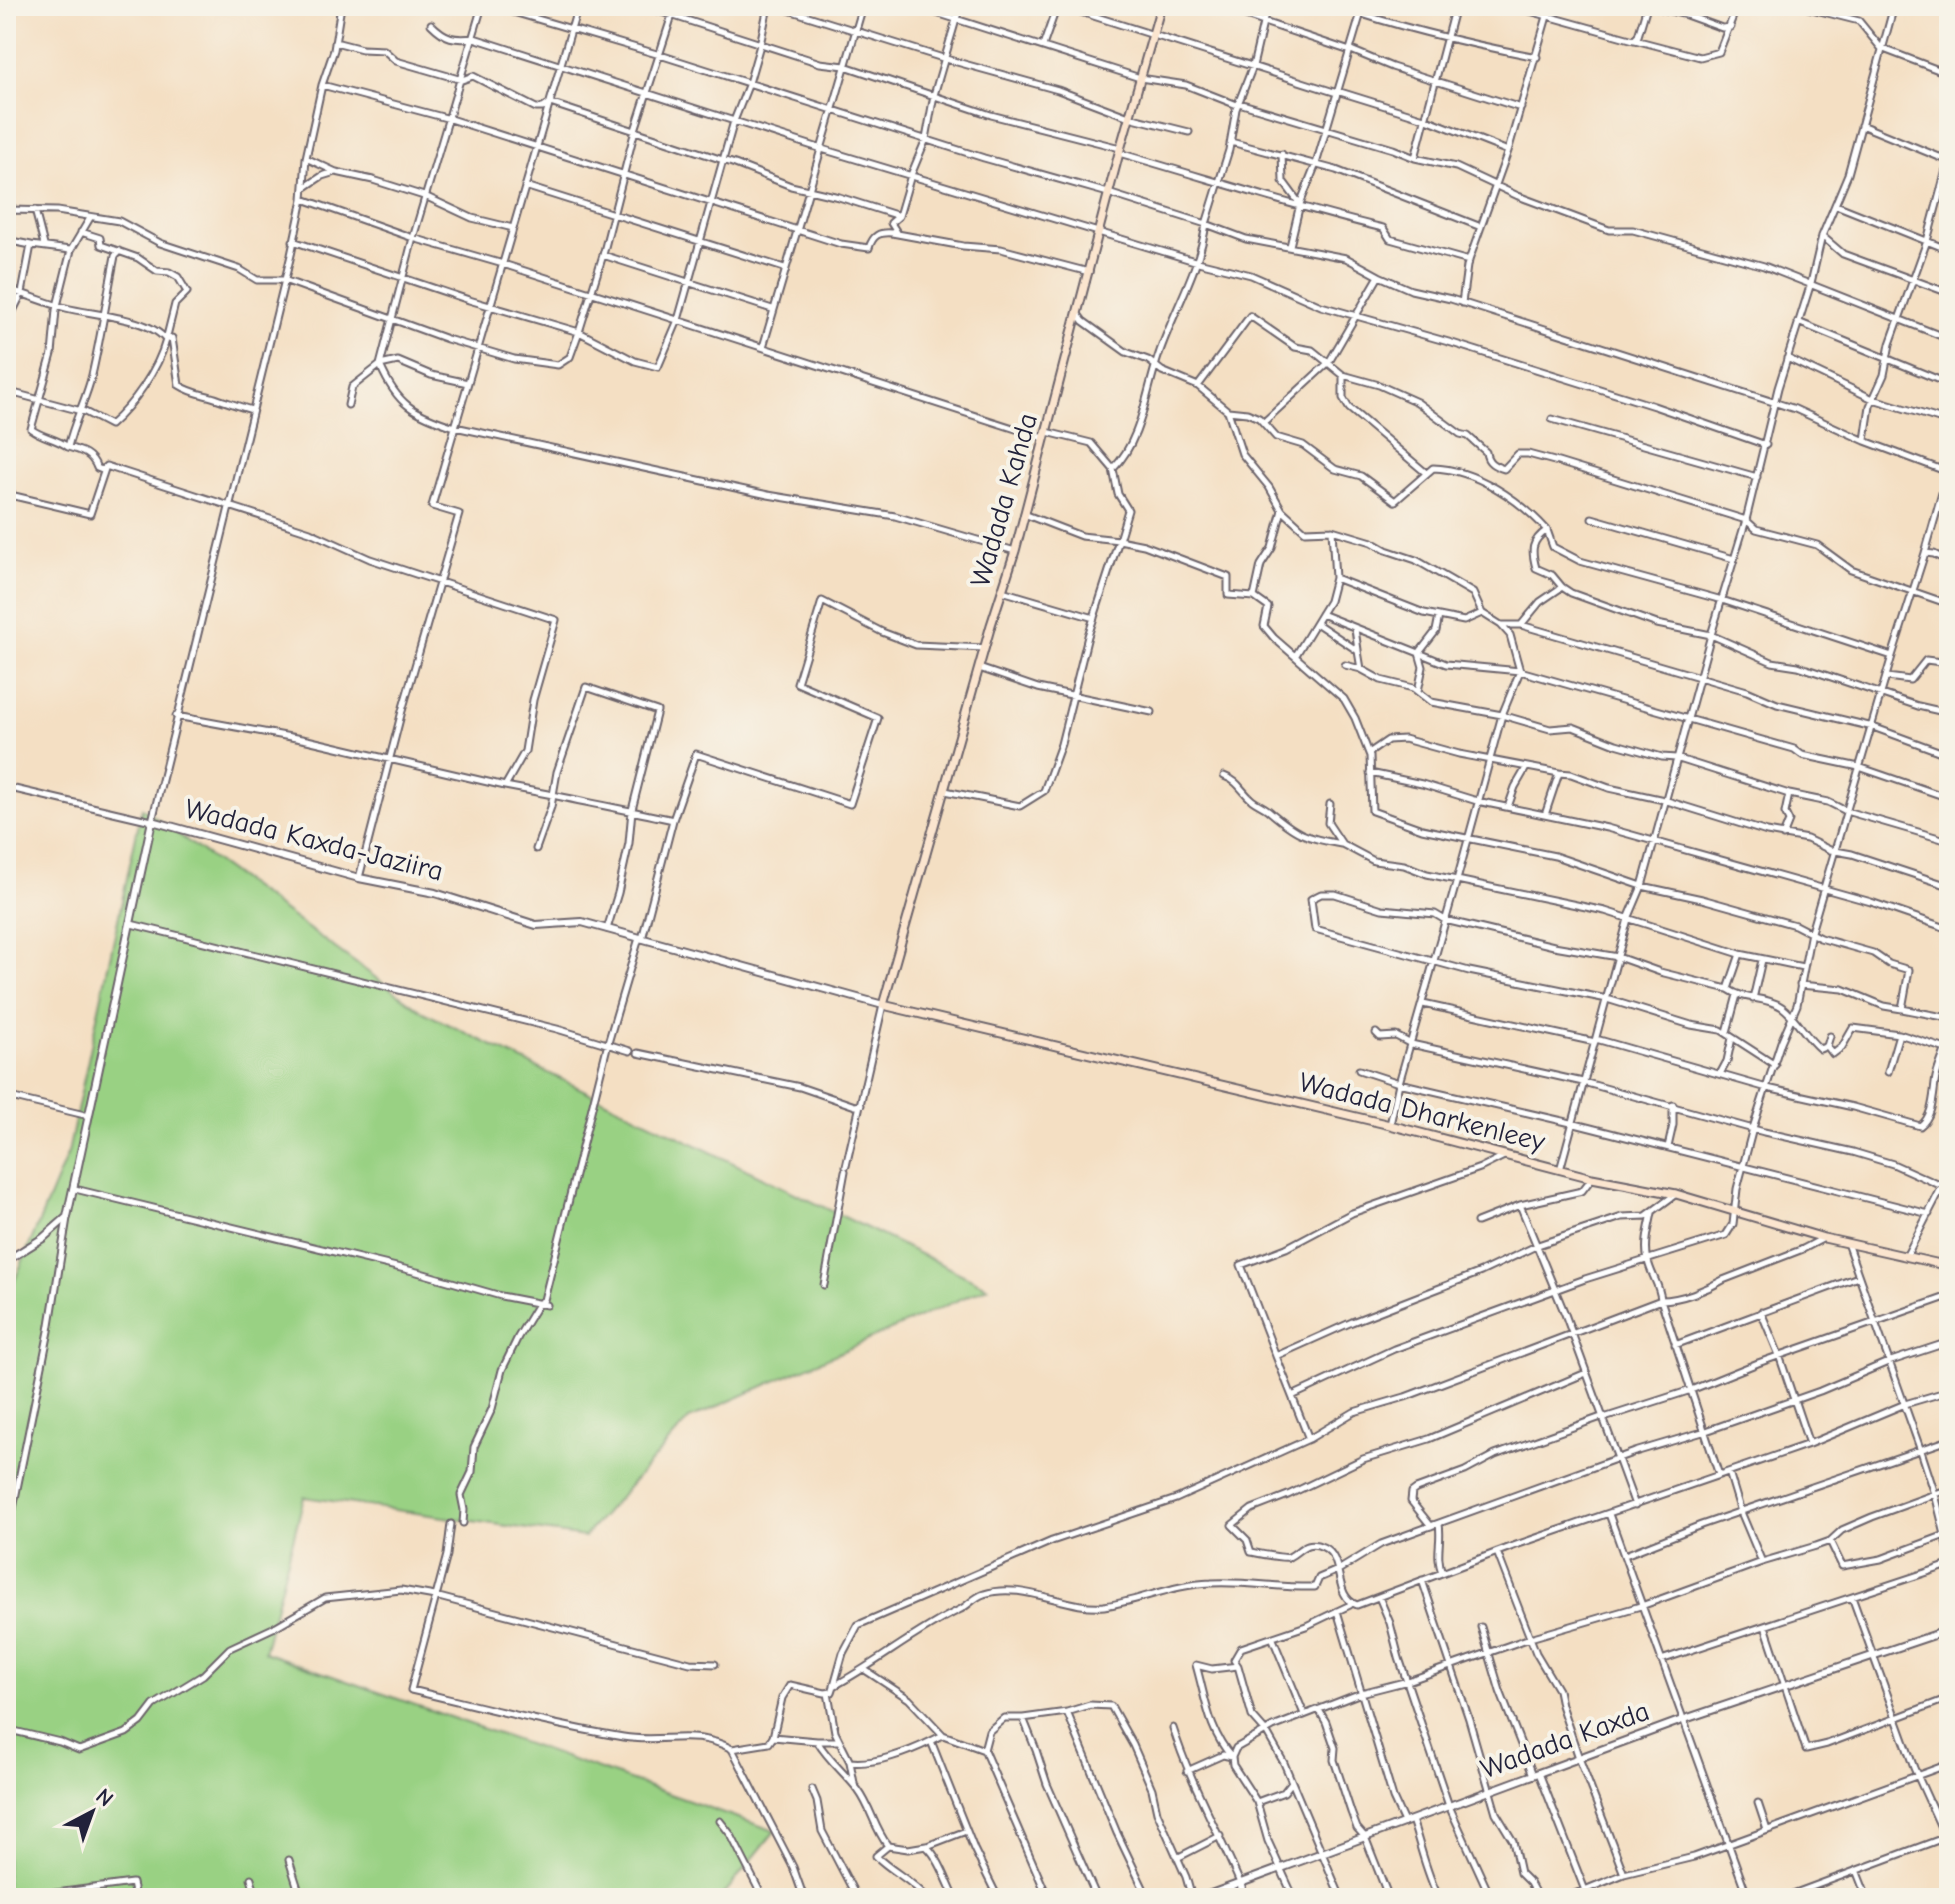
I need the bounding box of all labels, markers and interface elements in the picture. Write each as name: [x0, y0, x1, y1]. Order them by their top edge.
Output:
street label: Wadada Kahda: [964, 409, 1044, 591]
street label: Wadada Kaxda-Jaziira: [181, 792, 447, 888]
street label: Wadada Dharkenleey: [1296, 1066, 1549, 1158]
street label: Wadada Kaxda: [1476, 1695, 1654, 1785]
north arrow: [52, 1772, 132, 1852]
text: N: [91, 1783, 118, 1812]

